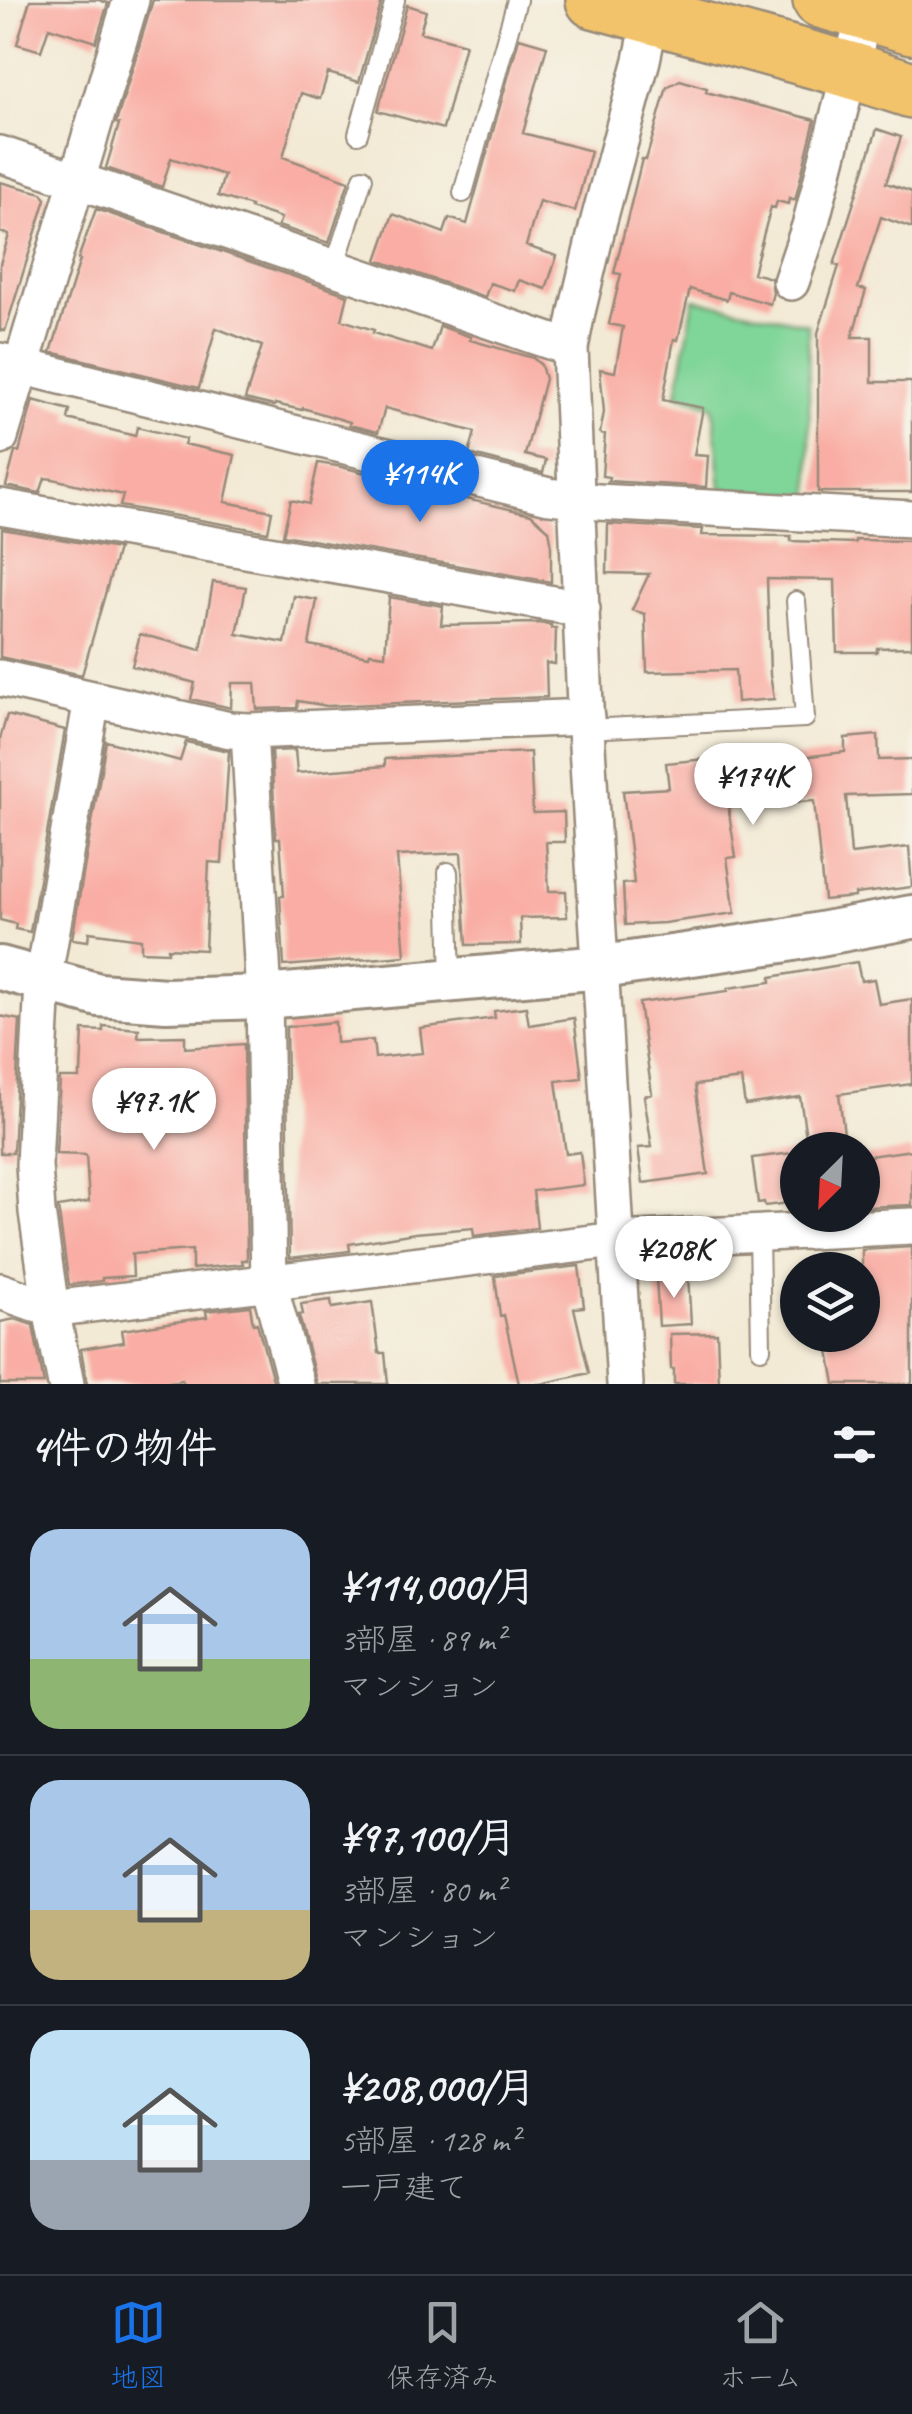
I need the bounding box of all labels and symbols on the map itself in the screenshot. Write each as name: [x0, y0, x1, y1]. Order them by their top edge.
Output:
pin: ¥114K: [350, 440, 490, 525]
pin: ¥174K: [683, 743, 823, 828]
pin: ¥97.1K: [73, 1068, 235, 1153]
north arrow: [780, 1132, 880, 1232]
pin: ¥208K: [604, 1216, 744, 1301]

